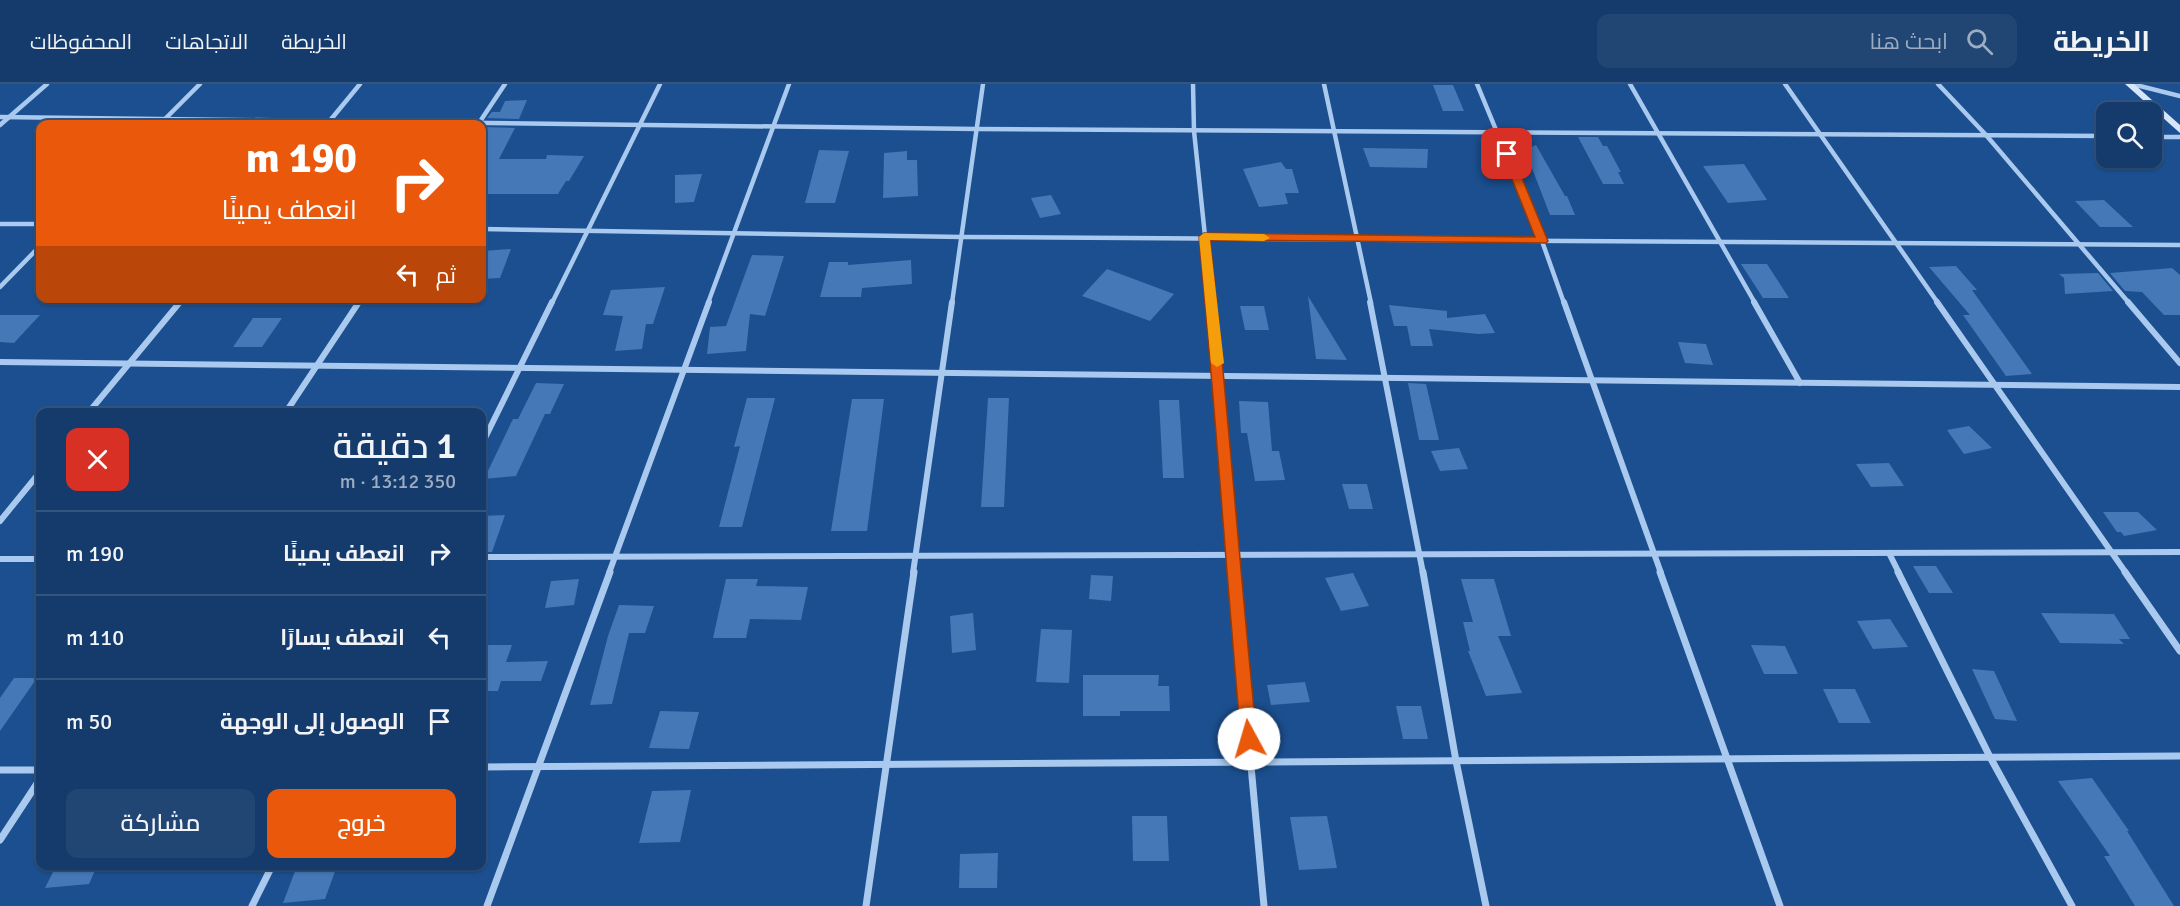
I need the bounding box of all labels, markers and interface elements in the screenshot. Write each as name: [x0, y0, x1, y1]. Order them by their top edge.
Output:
search box: [1597, 14, 2017, 68]
icon: search: [1963, 25, 1996, 58]
text: الخريطة: [2053, 25, 2150, 59]
text: ابحث هنا: [1870, 28, 1948, 55]
text: المحفوظات: [30, 29, 132, 55]
text: الاتجاهات: [165, 29, 248, 55]
text: الخريطة: [281, 29, 347, 55]
map controls: [2096, 102, 2162, 168]
button: search: [2096, 102, 2162, 168]
pin: [1481, 128, 1532, 179]
text: 190 m: [246, 133, 357, 184]
icon: arrive: [1490, 137, 1523, 170]
icon: right: [378, 144, 456, 222]
text: انعطف يمينًا: [221, 194, 357, 227]
icon: left: [391, 258, 424, 291]
text: ثم: [436, 262, 456, 289]
text: 1 دقيقة: [333, 424, 456, 469]
button: close: [66, 428, 129, 491]
text: 350 m · 13:12: [340, 469, 456, 494]
icon: right: [423, 537, 456, 570]
text: 190 m: [66, 540, 124, 567]
text: انعطف يمينًا: [283, 540, 405, 567]
icon: left: [423, 621, 456, 654]
text: 110 m: [66, 624, 124, 651]
text: انعطف يسارًا: [280, 624, 405, 651]
icon: arrive: [423, 705, 456, 738]
position arrow: [1217, 707, 1281, 771]
text: 50 m: [66, 708, 112, 735]
text: الوصول إلى الوجهة: [220, 708, 405, 735]
button: مشاركة: [66, 789, 255, 858]
button: خروج: [267, 789, 456, 858]

